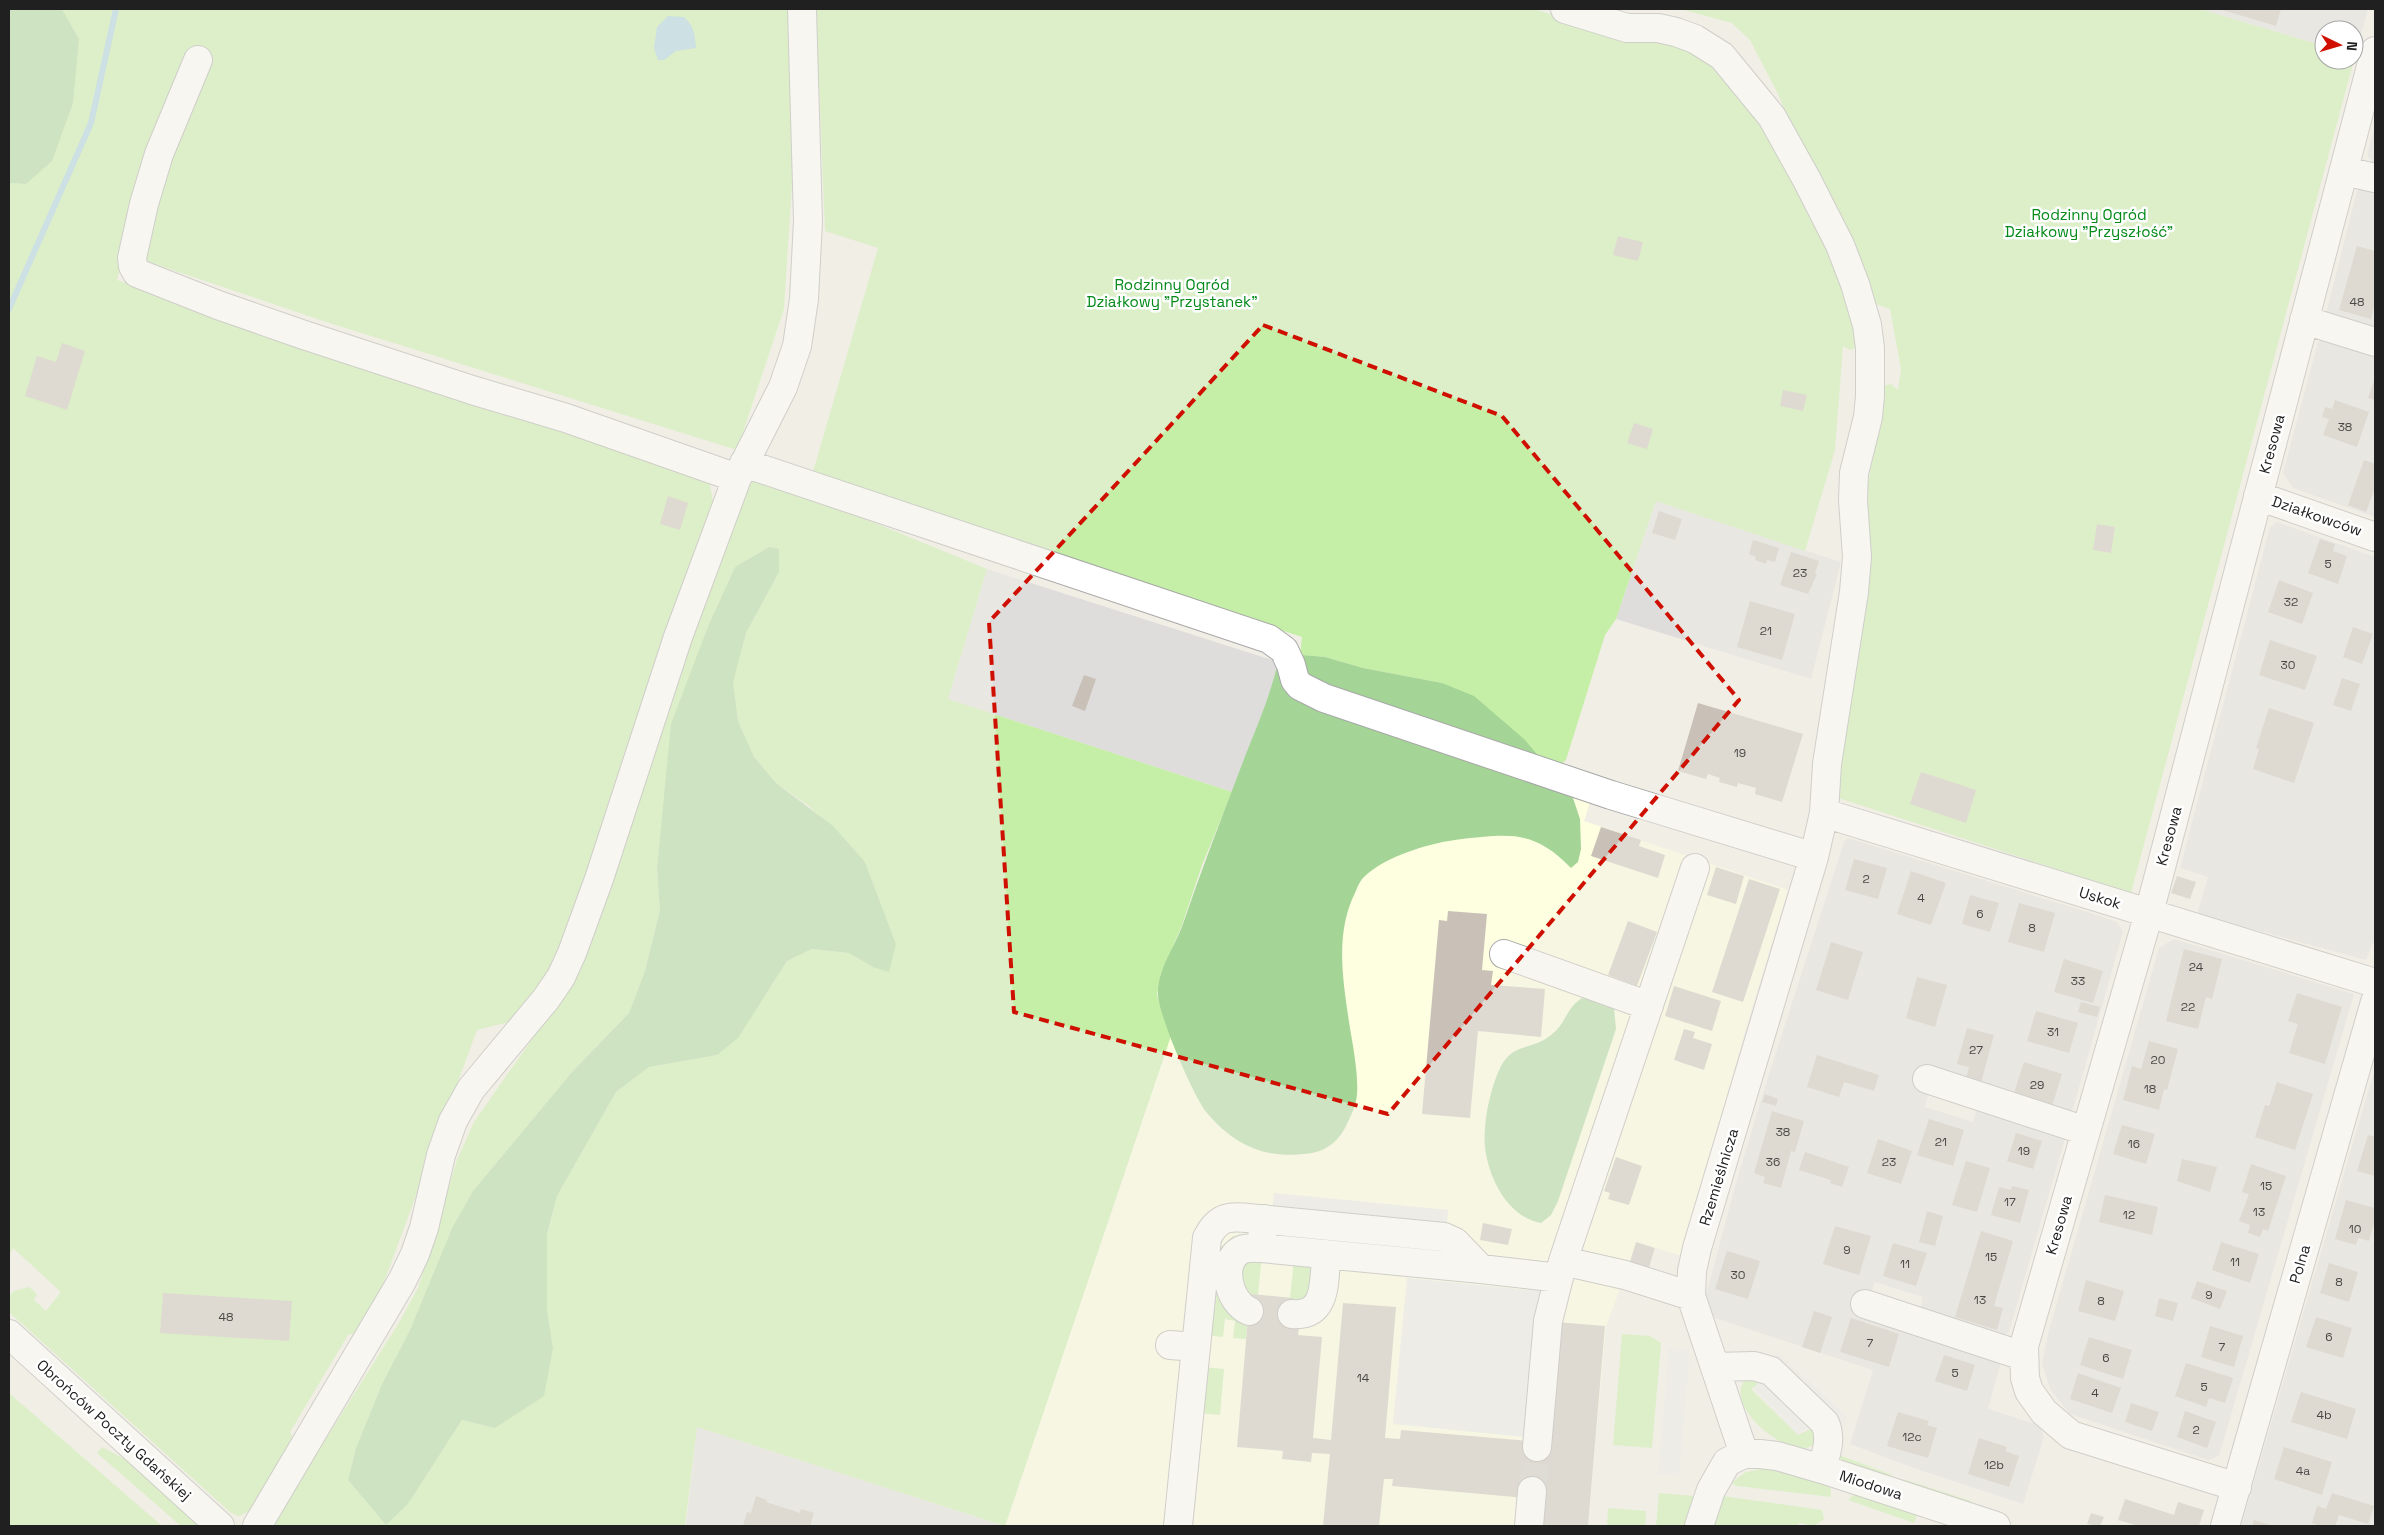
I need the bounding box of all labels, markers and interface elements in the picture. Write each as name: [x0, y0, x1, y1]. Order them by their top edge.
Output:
north arrow: [2314, 20, 2364, 70]
text: N: [2343, 41, 2361, 52]
park label: Rodzinny Ogród Działkowy "Przyszłość": [2005, 205, 2173, 241]
park label: Rodzinny Ogród Działkowy "Przystanek": [1086, 275, 1258, 311]
house number: 48: [2350, 294, 2364, 310]
street label: Kresowa: [2254, 412, 2289, 476]
house number: 38: [2338, 419, 2352, 435]
street label: Działkowców: [2269, 491, 2365, 540]
house number: 5: [2324, 556, 2332, 572]
house number: 23: [1793, 565, 1807, 581]
house number: 32: [2284, 594, 2298, 610]
house number: 21: [1760, 623, 1772, 639]
house number: 30: [2281, 657, 2295, 673]
house number: 19: [1734, 745, 1746, 761]
street label: Kresowa: [2151, 804, 2186, 868]
house number: 2: [1862, 871, 1870, 887]
street label: Uskok: [2077, 882, 2123, 913]
house number: 4: [1917, 890, 1925, 906]
house number: 6: [1976, 906, 1984, 922]
house number: 8: [2028, 920, 2036, 936]
house number: 24: [2189, 959, 2204, 975]
house number: 33: [2071, 973, 2085, 989]
house number: 22: [2181, 999, 2195, 1015]
house number: 31: [2047, 1024, 2059, 1040]
house number: 27: [1969, 1042, 1983, 1058]
house number: 20: [2151, 1052, 2165, 1068]
house number: 29: [2030, 1077, 2044, 1093]
house number: 18: [2144, 1081, 2156, 1097]
house number: 38: [1776, 1124, 1790, 1140]
street label: Rzemieślnicza: [1695, 1125, 1742, 1228]
house number: 21: [1935, 1134, 1947, 1150]
house number: 16: [2128, 1136, 2140, 1152]
house number: 19: [2018, 1143, 2030, 1159]
house number: 36: [1766, 1154, 1780, 1170]
house number: 23: [1882, 1154, 1896, 1170]
house number: 15: [2260, 1178, 2272, 1194]
street label: Kresowa: [2041, 1193, 2076, 1257]
house number: 17: [2004, 1194, 2016, 1210]
house number: 13: [2253, 1204, 2265, 1220]
house number: 12: [2123, 1207, 2135, 1223]
house number: 10: [2349, 1221, 2361, 1237]
house number: 9: [1843, 1242, 1851, 1258]
street label: Polna: [2285, 1242, 2314, 1285]
house number: 15: [1985, 1249, 1997, 1265]
house number: 11: [2230, 1254, 2240, 1270]
house number: 11: [1900, 1256, 1910, 1272]
house number: 30: [1731, 1267, 1745, 1283]
house number: 8: [2335, 1274, 2343, 1290]
house number: 9: [2205, 1287, 2213, 1303]
house number: 13: [1974, 1292, 1986, 1308]
house number: 8: [2097, 1293, 2105, 1309]
house number: 48: [219, 1309, 233, 1325]
house number: 6: [2325, 1329, 2333, 1345]
house number: 7: [1867, 1335, 1874, 1351]
house number: 7: [2219, 1339, 2226, 1355]
house number: 6: [2102, 1350, 2110, 1366]
street label: Obrońców Poczty Gdańskiej: [33, 1355, 196, 1504]
house number: 5: [1951, 1365, 1959, 1381]
house number: 14: [1357, 1370, 1370, 1386]
house number: 5: [2200, 1379, 2208, 1395]
house number: 4: [2091, 1385, 2099, 1401]
house number: 4b: [2316, 1407, 2332, 1423]
house number: 2: [2192, 1422, 2200, 1438]
house number: 12c: [1902, 1429, 1922, 1445]
house number: 12b: [1984, 1457, 2004, 1473]
house number: 4a: [2296, 1463, 2310, 1479]
street label: Miodowa: [1837, 1465, 1905, 1504]

